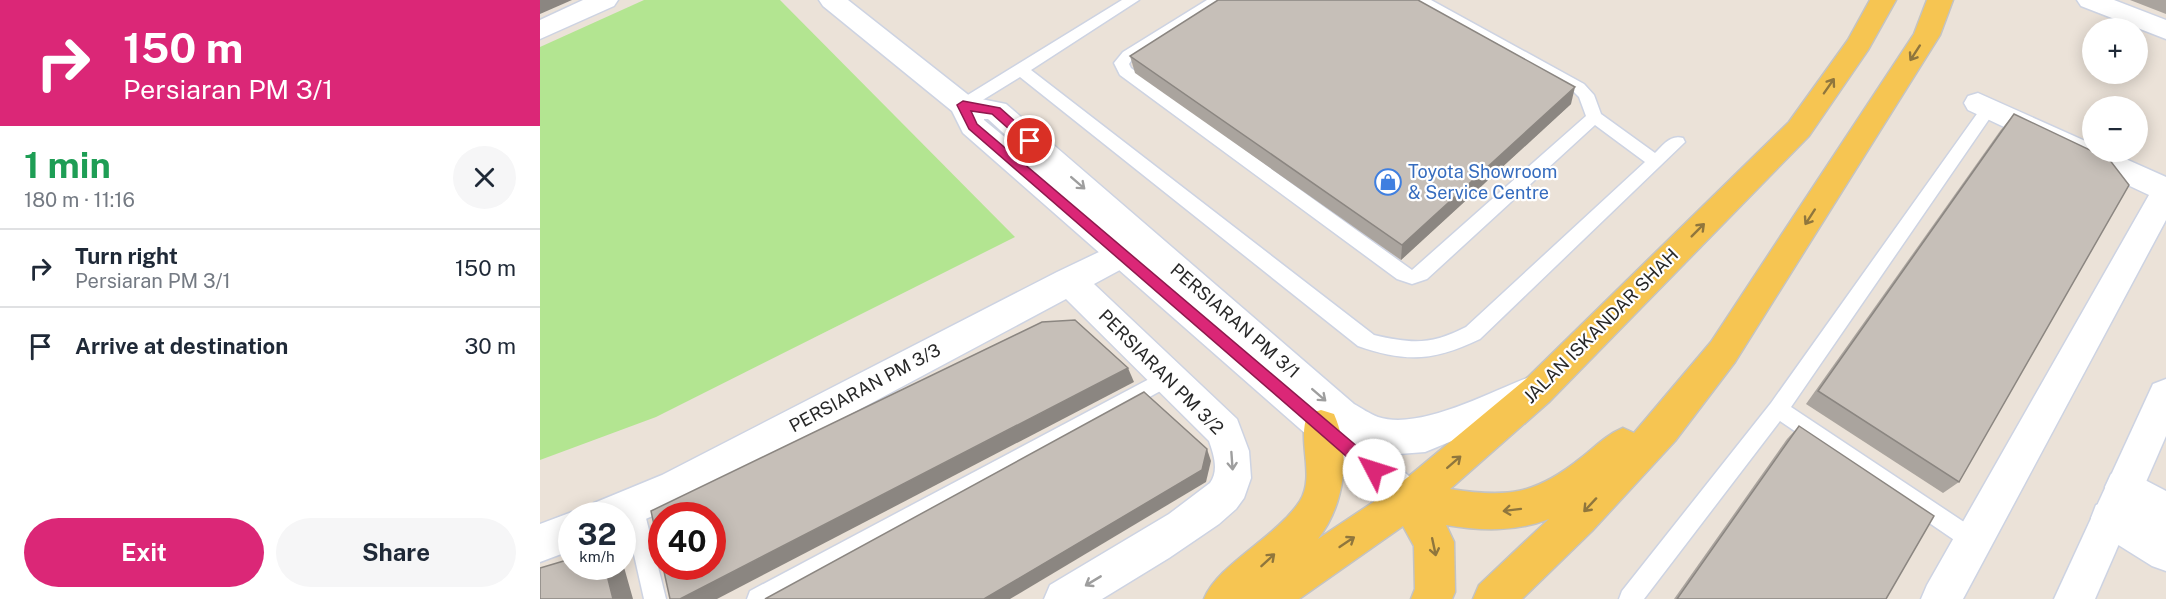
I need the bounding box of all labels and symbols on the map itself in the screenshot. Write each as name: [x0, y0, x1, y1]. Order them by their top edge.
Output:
one-way arrow: [1909, 44, 1921, 61]
one-way arrow: [1823, 78, 1835, 95]
pin: [1004, 115, 1055, 166]
place label: Toyota Showroom & Service Centre: [1408, 161, 1557, 203]
shop icon: Toyota Showroom & Service Centre: [1373, 167, 1403, 197]
one-way arrow: [1070, 176, 1085, 190]
one-way arrow: [1803, 208, 1815, 225]
one-way arrow: [1691, 222, 1706, 237]
street label: JALAN ISKANDAR SHAH: [1519, 244, 1682, 407]
street label: PERSIARAN PM 3/1: [1166, 259, 1304, 382]
street label: PERSIARAN PM 3/2: [1095, 305, 1228, 438]
street label: PERSIARAN PM 3/3: [786, 339, 944, 436]
one-way arrow: [1311, 388, 1326, 402]
position arrow: [1342, 438, 1406, 502]
one-way arrow: [1227, 450, 1238, 470]
one-way arrow: [1446, 455, 1461, 469]
one-way arrow: [1583, 497, 1598, 512]
speed limit sign: 40: [648, 502, 726, 580]
one-way arrow: [1502, 504, 1522, 515]
one-way arrow: [1339, 536, 1355, 548]
one-way arrow: [1428, 537, 1440, 556]
one-way arrow: [1260, 553, 1275, 567]
one-way arrow: [1085, 576, 1102, 588]

